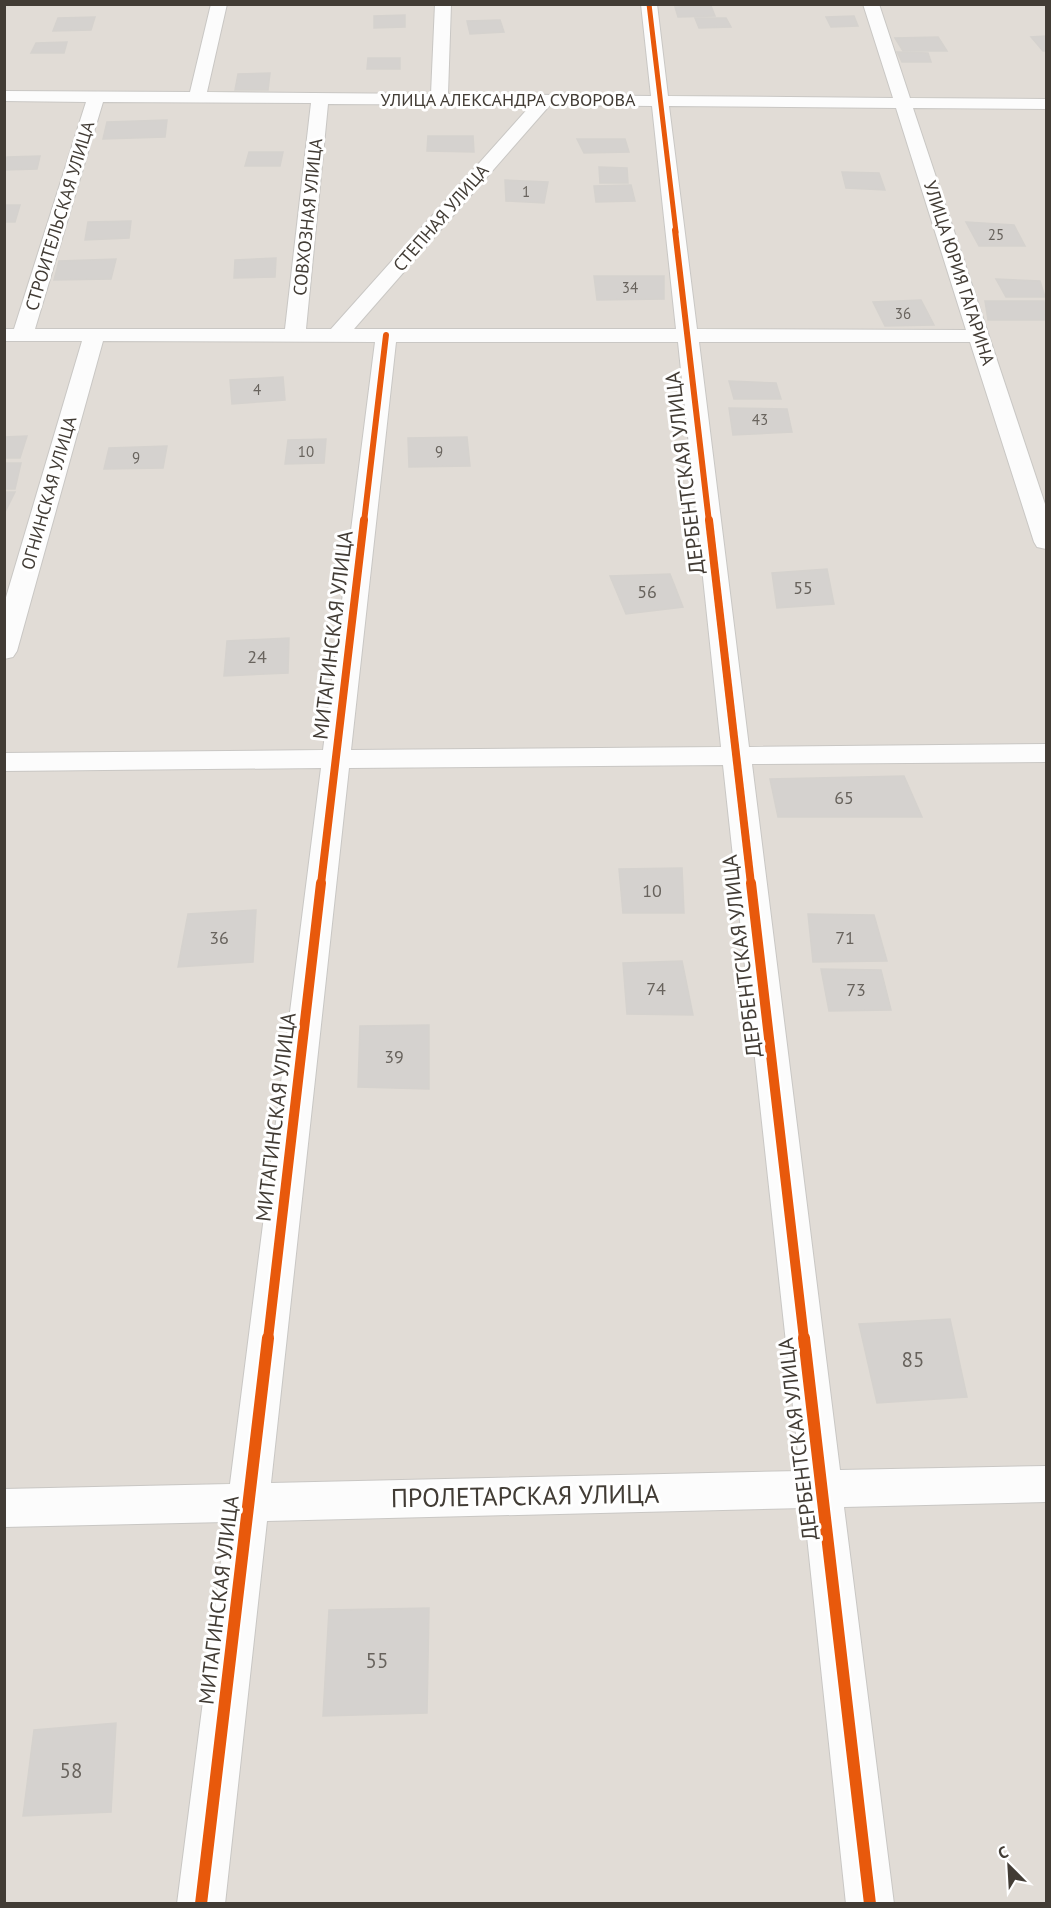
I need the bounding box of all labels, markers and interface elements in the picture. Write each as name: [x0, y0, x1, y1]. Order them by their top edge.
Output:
street label: УЛИЦА АЛЕКСАНДРА СУВОРОВА: [381, 88, 636, 111]
street label: СТРОИТЕЛЬСКАЯ УЛИЦА: [20, 118, 99, 313]
street label: СОВХОЗНАЯ УЛИЦА: [288, 137, 327, 297]
street label: СТЕПНАЯ УЛИЦА: [388, 159, 494, 276]
street label: УЛИЦА ЮРИЯ ГАГАРИНА: [919, 178, 1000, 369]
house number: 1: [522, 182, 530, 201]
house number: 25: [988, 225, 1004, 244]
house number: 34: [622, 278, 638, 297]
house number: 36: [895, 304, 911, 323]
street label: ДЕРБЕНТСКАЯ УЛИЦА: [659, 370, 710, 576]
house number: 4: [253, 380, 261, 399]
house number: 43: [752, 410, 768, 429]
street label: ОГНИНСКАЯ УЛИЦА: [16, 413, 82, 572]
house number: 10: [298, 442, 314, 461]
house number: 9: [435, 442, 443, 461]
house number: 9: [132, 448, 140, 467]
street label: МИТАГИНСКАЯ УЛИЦА: [306, 528, 359, 741]
house number: 55: [793, 576, 813, 599]
house number: 56: [637, 580, 657, 603]
house number: 24: [247, 645, 267, 668]
house number: 65: [834, 786, 854, 809]
street label: ДЕРБЕНТСКАЯ УЛИЦА: [716, 853, 767, 1059]
house number: 10: [642, 879, 662, 902]
house number: 36: [209, 926, 229, 949]
house number: 71: [835, 926, 855, 949]
house number: 74: [646, 977, 666, 1000]
house number: 73: [846, 978, 866, 1001]
street label: МИТАГИНСКАЯ УЛИЦА: [249, 1010, 302, 1223]
house number: 39: [384, 1045, 404, 1068]
street label: ДЕРБЕНТСКАЯ УЛИЦА: [772, 1336, 823, 1542]
house number: 85: [902, 1346, 924, 1373]
street label: ПРОЛЕТАРСКАЯ УЛИЦА: [390, 1477, 659, 1514]
street label: МИТАГИНСКАЯ УЛИЦА: [192, 1493, 245, 1706]
house number: 55: [366, 1647, 388, 1674]
house number: 58: [60, 1757, 82, 1784]
north arrow: [979, 1836, 1039, 1896]
text: С: [995, 1841, 1011, 1863]

